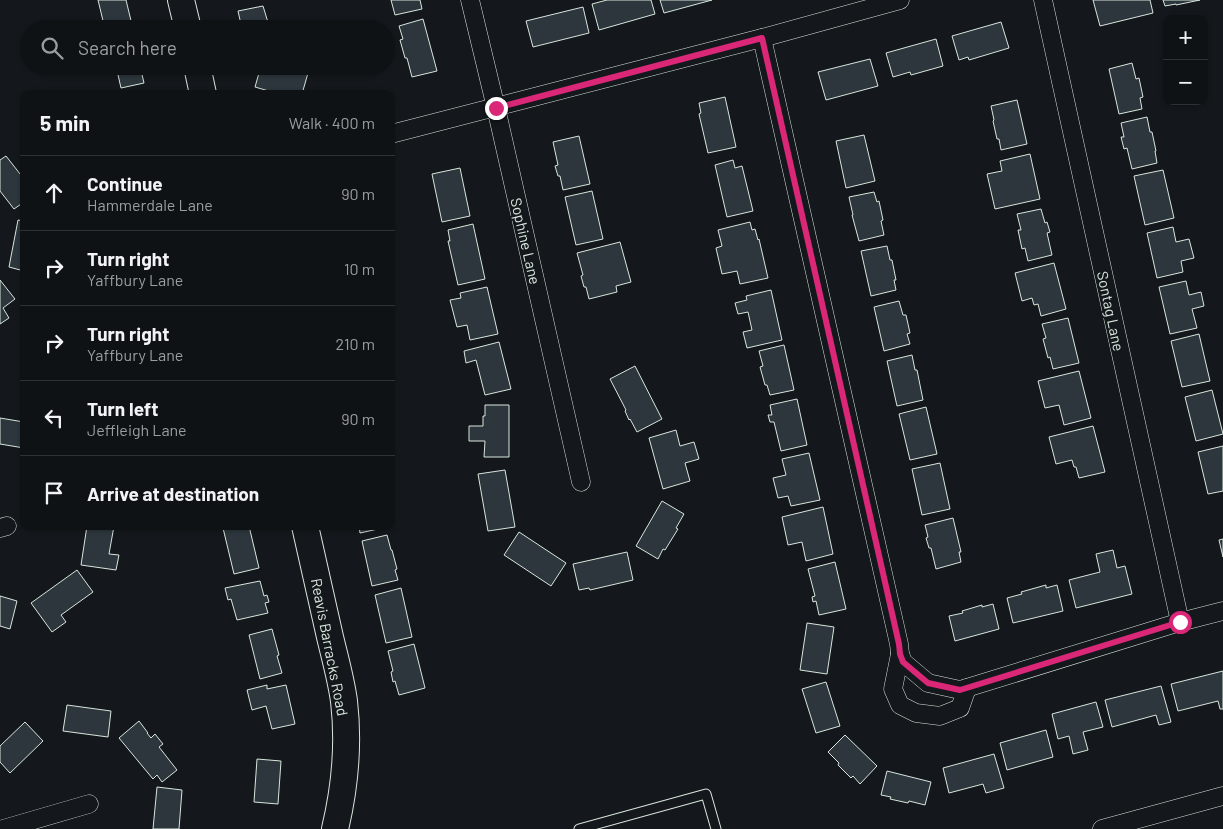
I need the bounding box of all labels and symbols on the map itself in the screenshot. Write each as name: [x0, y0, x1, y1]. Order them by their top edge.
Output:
route end: [485, 97, 508, 120]
street label: Sophine Lane: [507, 196, 545, 286]
street label: Sontag Lane: [1094, 269, 1128, 353]
street label: Reavis Barracks Road: [308, 577, 352, 717]
route start: [1169, 611, 1192, 634]

